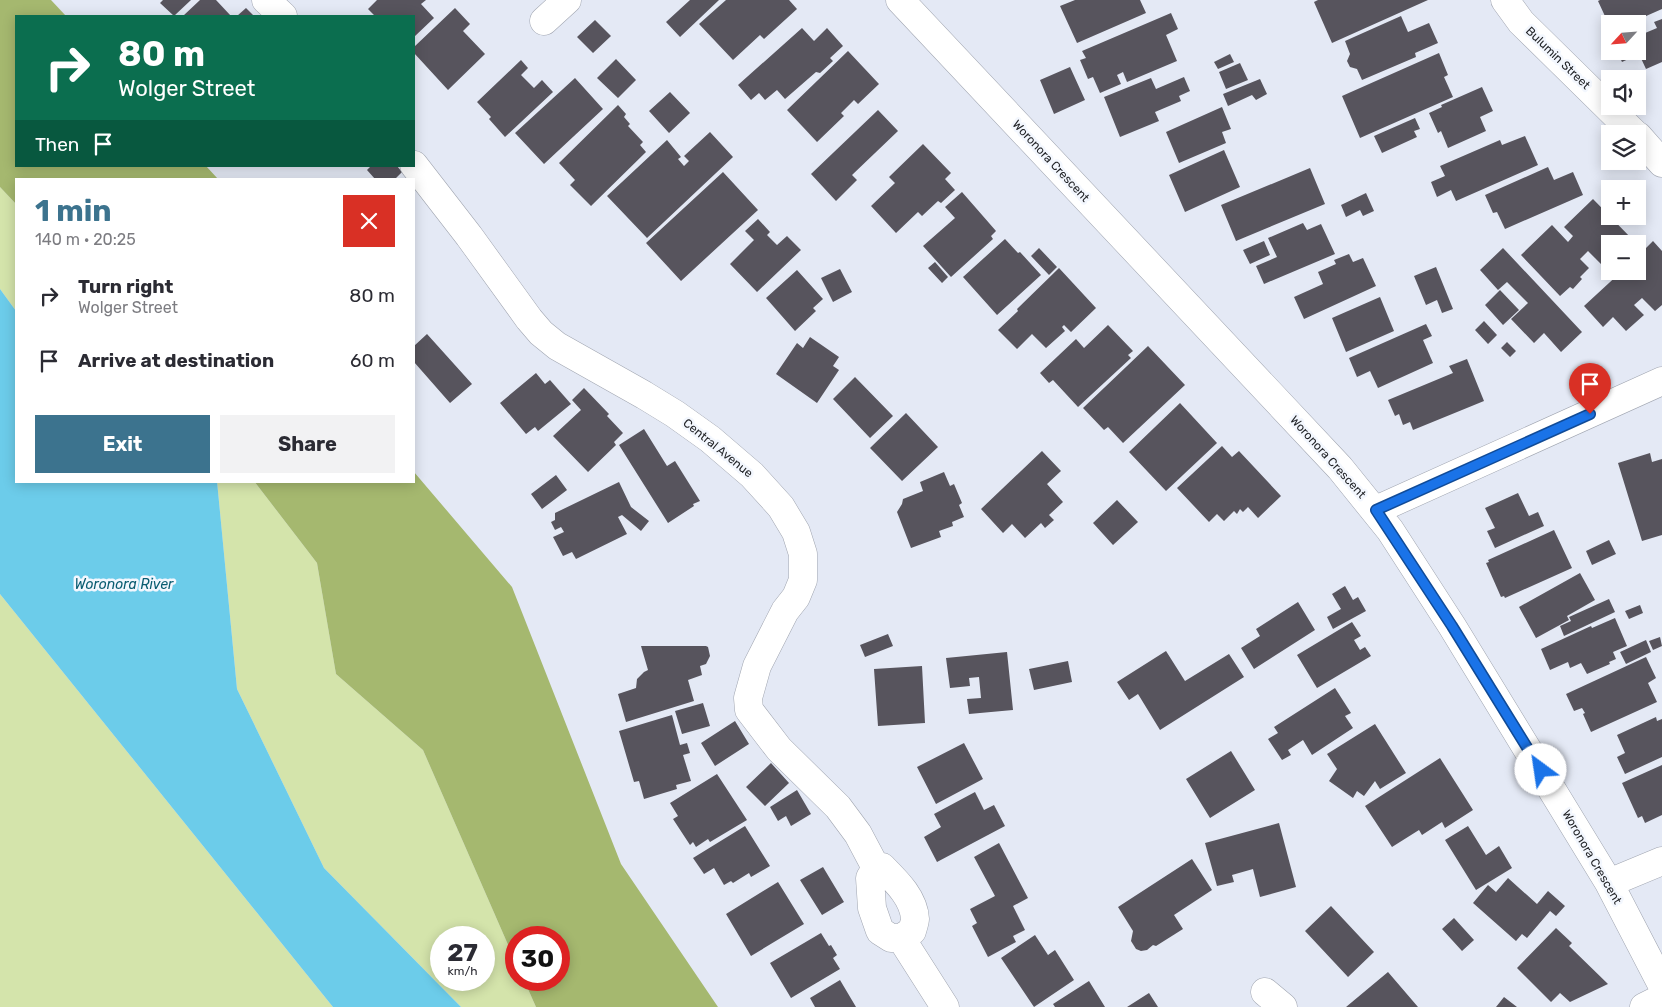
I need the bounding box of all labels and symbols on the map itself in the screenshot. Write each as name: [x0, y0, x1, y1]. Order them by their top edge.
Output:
north arrow: [1601, 15, 1646, 60]
street label: Bulumin Street: [1523, 24, 1593, 92]
street label: Woronora Crescent: [1010, 117, 1093, 205]
pin: [1569, 363, 1611, 414]
street label: Woronora Crescent: [1287, 413, 1369, 501]
street label: Central Avenue: [680, 416, 756, 480]
water label: Woronora River: [75, 576, 174, 593]
position arrow: [1514, 743, 1566, 795]
street label: Woronora Crescent: [1559, 807, 1625, 907]
speed limit sign: 30: [505, 926, 570, 991]

